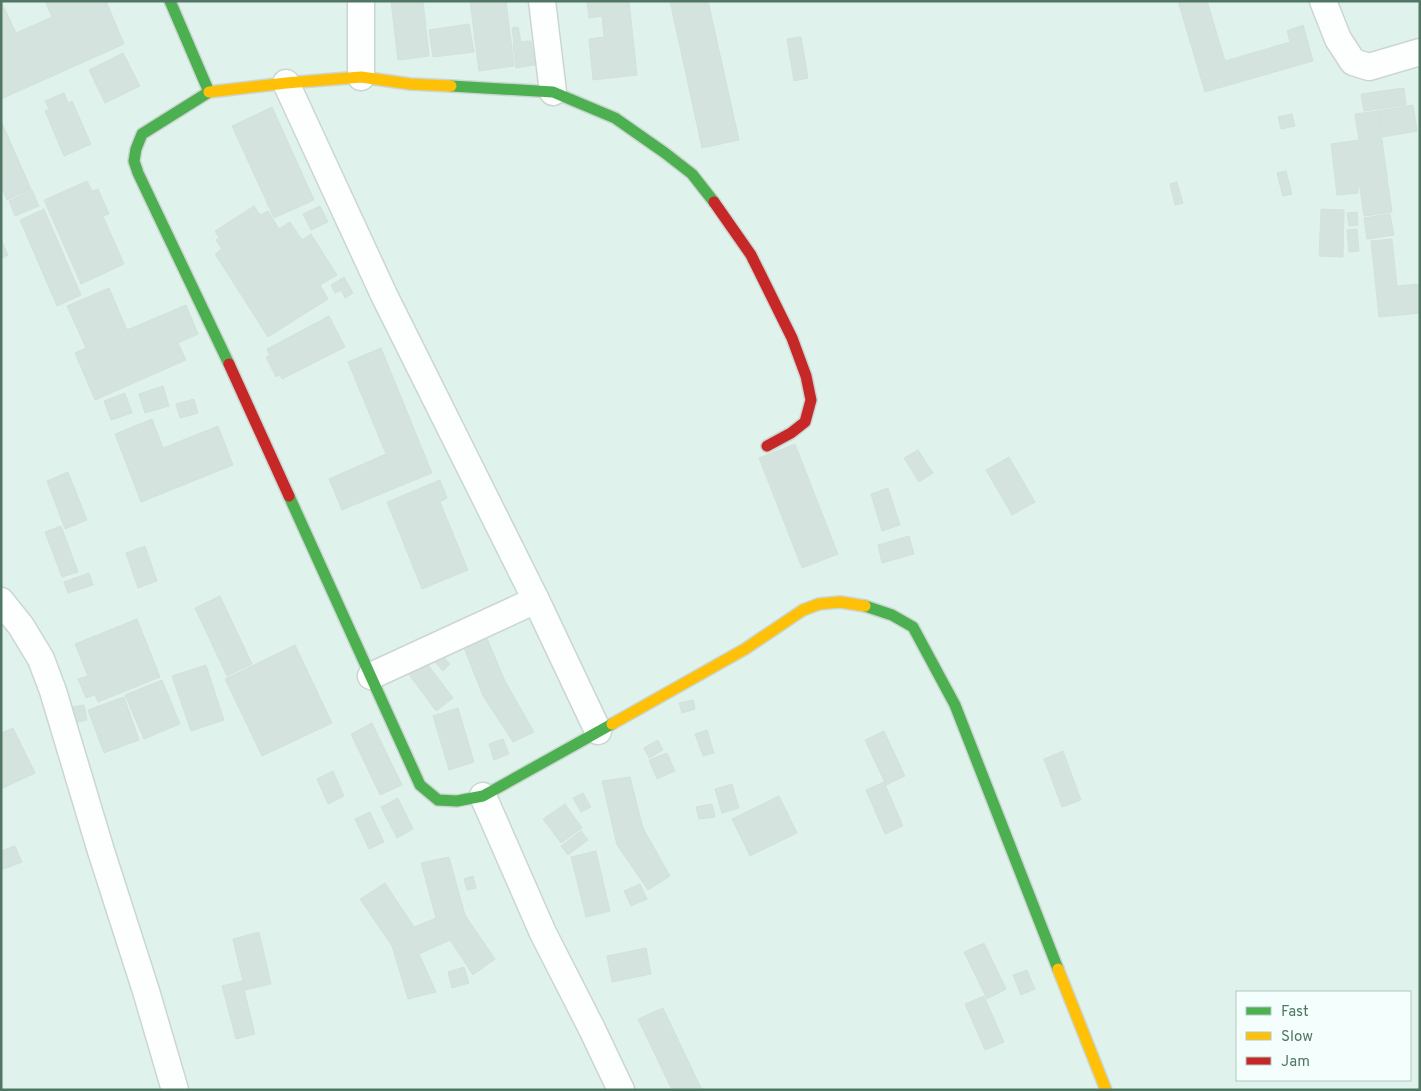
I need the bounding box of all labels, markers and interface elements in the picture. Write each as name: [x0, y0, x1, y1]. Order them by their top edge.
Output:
legend: [1236, 991, 1411, 1081]
text: Fast: [1281, 1003, 1309, 1022]
text: Slow: [1281, 1028, 1313, 1047]
text: Jam: [1281, 1053, 1310, 1072]

